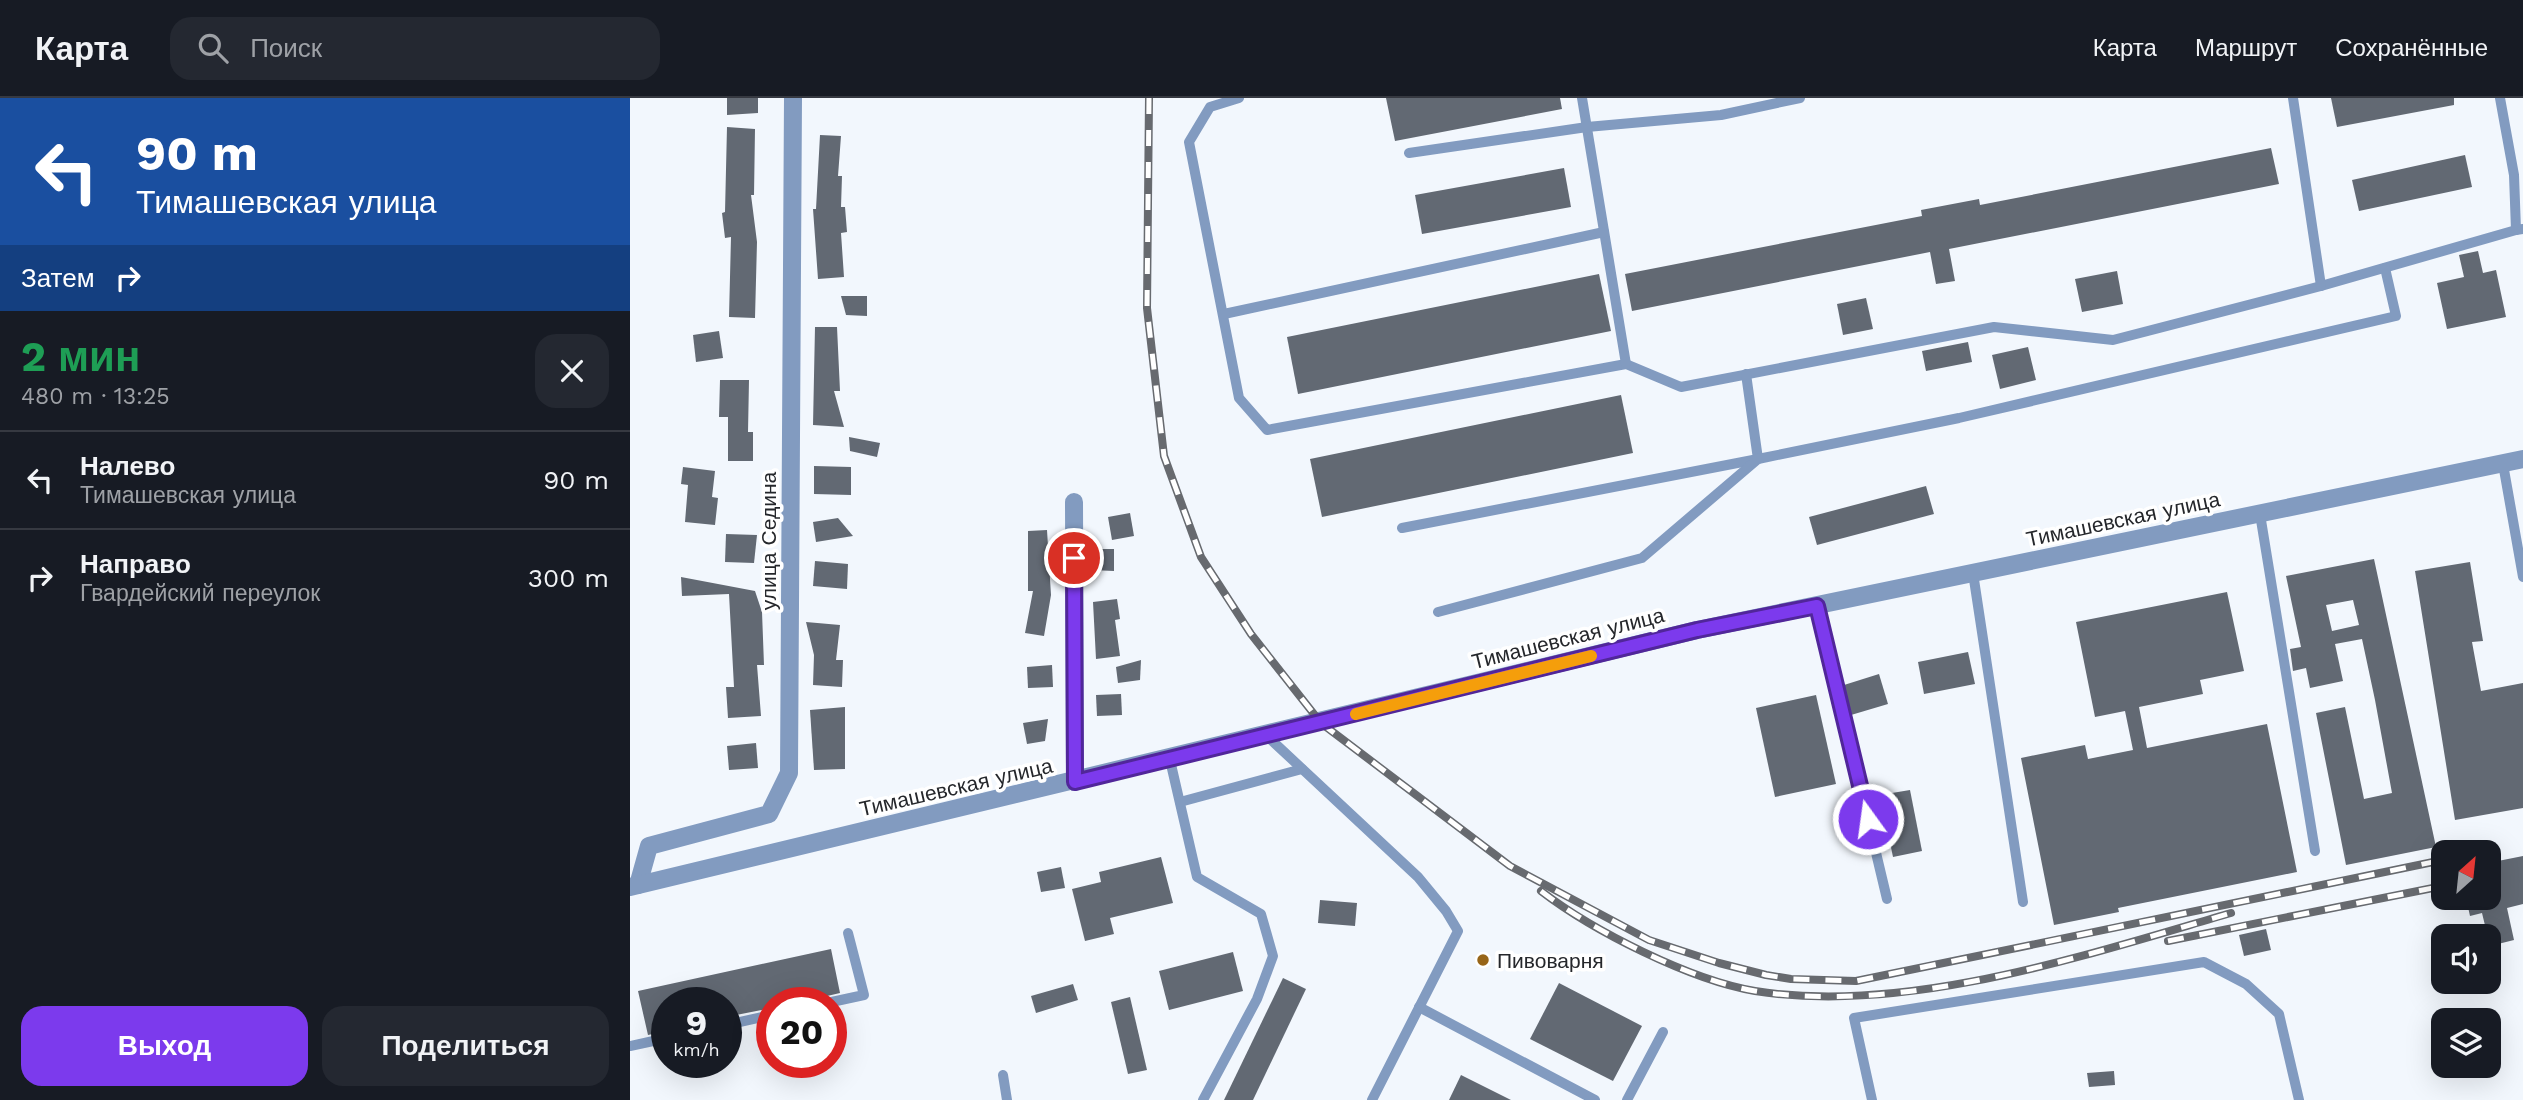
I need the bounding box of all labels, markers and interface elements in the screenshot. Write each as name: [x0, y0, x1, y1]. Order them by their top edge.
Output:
search box: [170, 17, 660, 80]
text: Карта: [35, 29, 128, 68]
icon: search: [194, 29, 232, 67]
text: Поиск: [250, 33, 322, 63]
text: Карта: [2093, 34, 2157, 62]
text: Маршрут: [2195, 34, 2297, 62]
text: Сохранённые: [2335, 34, 2488, 62]
text: 90 m: [136, 124, 258, 182]
icon: left: [21, 126, 112, 217]
text: Тимашевская улица: [136, 183, 437, 221]
icon: right: [109, 259, 147, 297]
text: Затем: [21, 263, 95, 293]
text: 2 мин: [21, 332, 140, 381]
button: close: [535, 334, 609, 408]
text: 480 m · 13:25: [21, 383, 170, 410]
text: Налево: [80, 451, 175, 481]
icon: left: [21, 461, 59, 499]
text: 90 m: [543, 465, 609, 495]
street label: улица Седина: [756, 471, 781, 610]
text: Тимашевская улица: [80, 482, 296, 509]
street label: Тимашевская улица: [2024, 486, 2222, 552]
pin: [1044, 528, 1104, 588]
icon: arrive: [1055, 539, 1093, 577]
text: Направо: [80, 549, 191, 579]
icon: right: [21, 559, 59, 597]
text: 300 m: [528, 563, 609, 593]
text: Гвардейский переулок: [80, 580, 320, 607]
street label: Тимашевская улица: [1469, 602, 1667, 674]
street label: Тимашевская улица: [857, 753, 1055, 821]
position arrow: [1831, 782, 1905, 856]
north arrow: [2431, 840, 2501, 910]
map controls: [2431, 840, 2501, 1078]
button: sound: [2431, 924, 2501, 994]
place label: Пивоварня: [1497, 948, 1604, 973]
marker: Пивоварня: [1475, 952, 1491, 968]
speed limit sign: 20: [756, 987, 847, 1078]
text: 9: [686, 1002, 707, 1044]
button: Выход: [21, 1006, 308, 1086]
button: Поделиться: [322, 1006, 609, 1086]
button: layers: [2431, 1008, 2501, 1078]
text: km/h: [673, 1039, 720, 1060]

